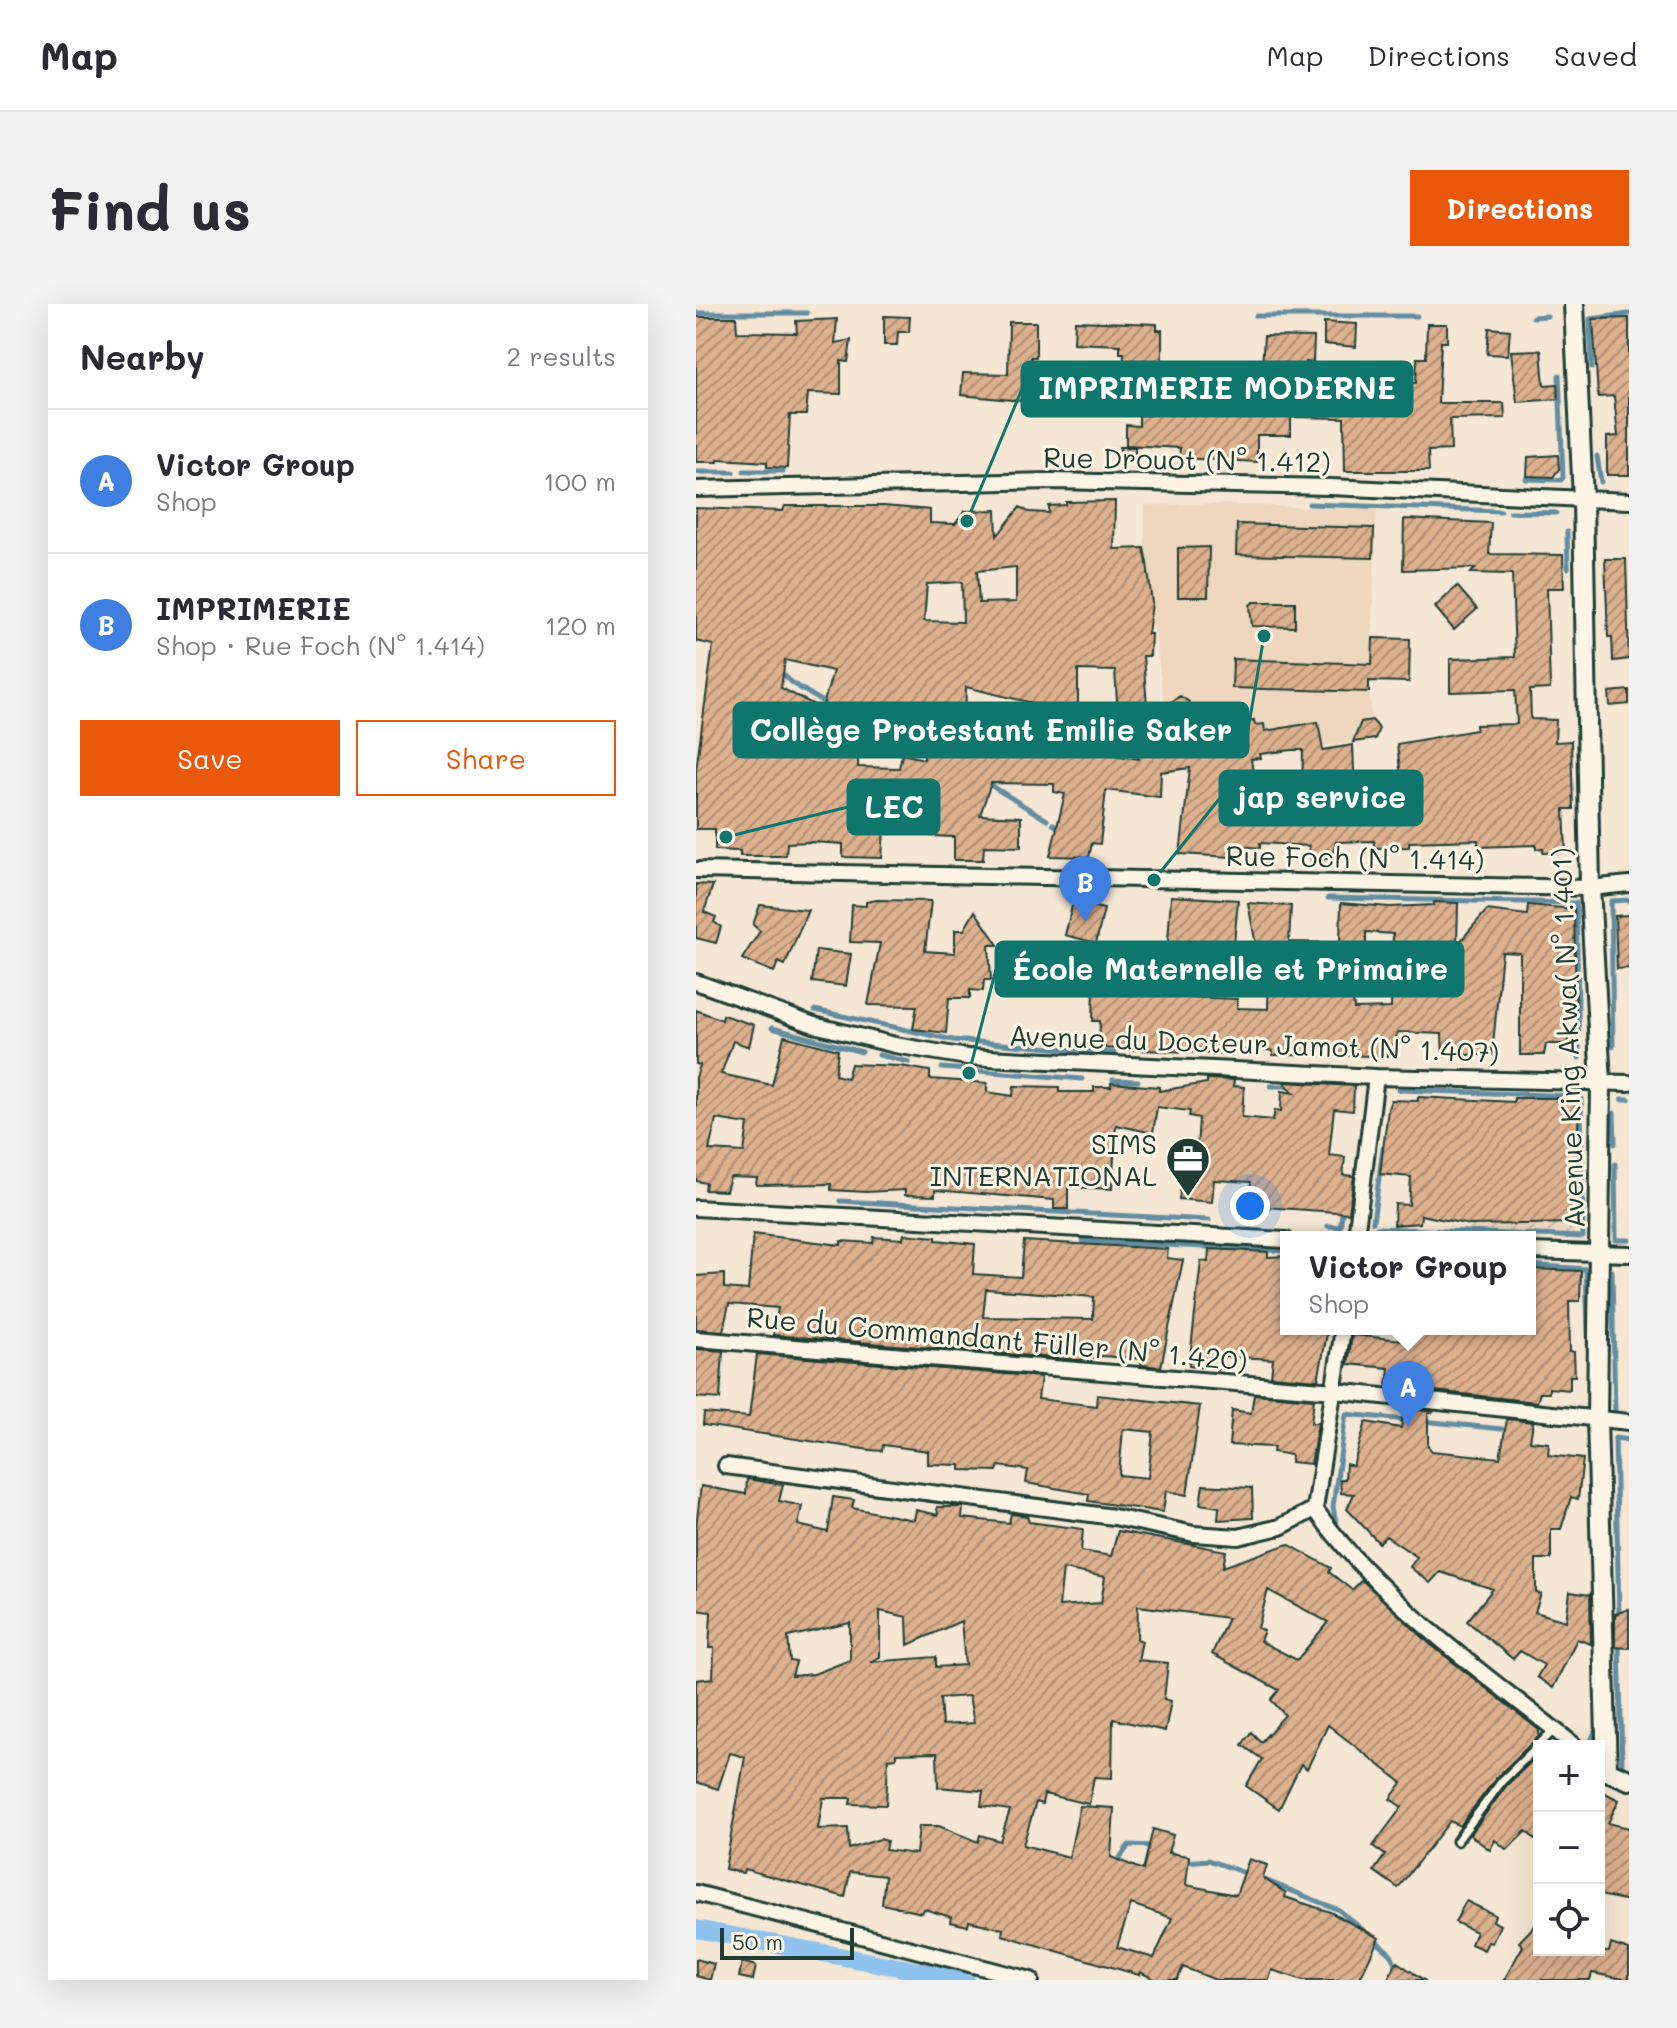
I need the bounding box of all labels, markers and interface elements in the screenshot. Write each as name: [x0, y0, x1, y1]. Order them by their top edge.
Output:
text: Map: [40, 30, 118, 80]
text: Map: [1267, 37, 1324, 73]
text: Directions: [1368, 37, 1510, 73]
text: Saved: [1554, 37, 1637, 73]
button: Directions: [1410, 170, 1629, 246]
text: Find us: [48, 172, 251, 245]
text: Nearby: [80, 334, 205, 379]
text: 2 results: [507, 339, 616, 373]
callout: IMPRIMERIE MODERNE: [1022, 362, 1412, 416]
text: IMPRIMERIE MODERNE: [1038, 367, 1396, 407]
street label: Rue Drouot (N° 1.412): [1043, 438, 1331, 480]
text: Victor Group: [156, 444, 355, 484]
text: A: [97, 464, 115, 498]
text: 100 m: [543, 464, 616, 498]
text: Shop: [156, 484, 217, 518]
text: IMPRIMERIE: [156, 588, 351, 628]
text: B: [97, 608, 115, 642]
text: 120 m: [545, 608, 616, 642]
text: Shop · Rue Foch (N° 1.414): [156, 628, 485, 662]
callout: Collège Protestant Emilie Saker: [734, 703, 1248, 757]
text: Collège Protestant Emilie Saker: [750, 709, 1232, 749]
button: Save: [80, 720, 340, 796]
button: Share: [356, 720, 616, 796]
callout: jap service: [1220, 771, 1422, 825]
text: jap service: [1233, 776, 1406, 816]
callout: LEC: [848, 780, 939, 834]
text: LEC: [865, 786, 923, 826]
street label: Rue Foch (N° 1.414): [1225, 837, 1485, 877]
street label: Avenue King Akwa( N° 1.401): [1542, 847, 1592, 1229]
pin: B: [1059, 856, 1111, 922]
callout: École Maternelle et Primaire: [996, 942, 1463, 996]
text: École Maternelle et Primaire: [1012, 948, 1448, 988]
street label: Avenue du Docteur Jamot (N° 1.407): [1008, 1016, 1500, 1070]
place label: SIMS INTERNATIONAL: [930, 1125, 1157, 1193]
office icon: SIMS INTERNATIONAL: [1164, 1135, 1212, 1198]
your location: [1230, 1186, 1270, 1226]
popup: [1280, 1231, 1536, 1335]
text: Victor Group: [1309, 1246, 1507, 1286]
text: Shop: [1309, 1286, 1369, 1320]
street label: Rue du Commandant Füller (N° 1.420): [745, 1298, 1249, 1378]
pin: A: [1382, 1361, 1434, 1427]
map controls: [1533, 1740, 1605, 1956]
button: +: [1533, 1740, 1605, 1812]
button: −: [1533, 1812, 1605, 1884]
button: locate: [1533, 1884, 1605, 1956]
scale bar: [720, 1924, 854, 1960]
text: 50 m: [732, 1927, 783, 1956]

